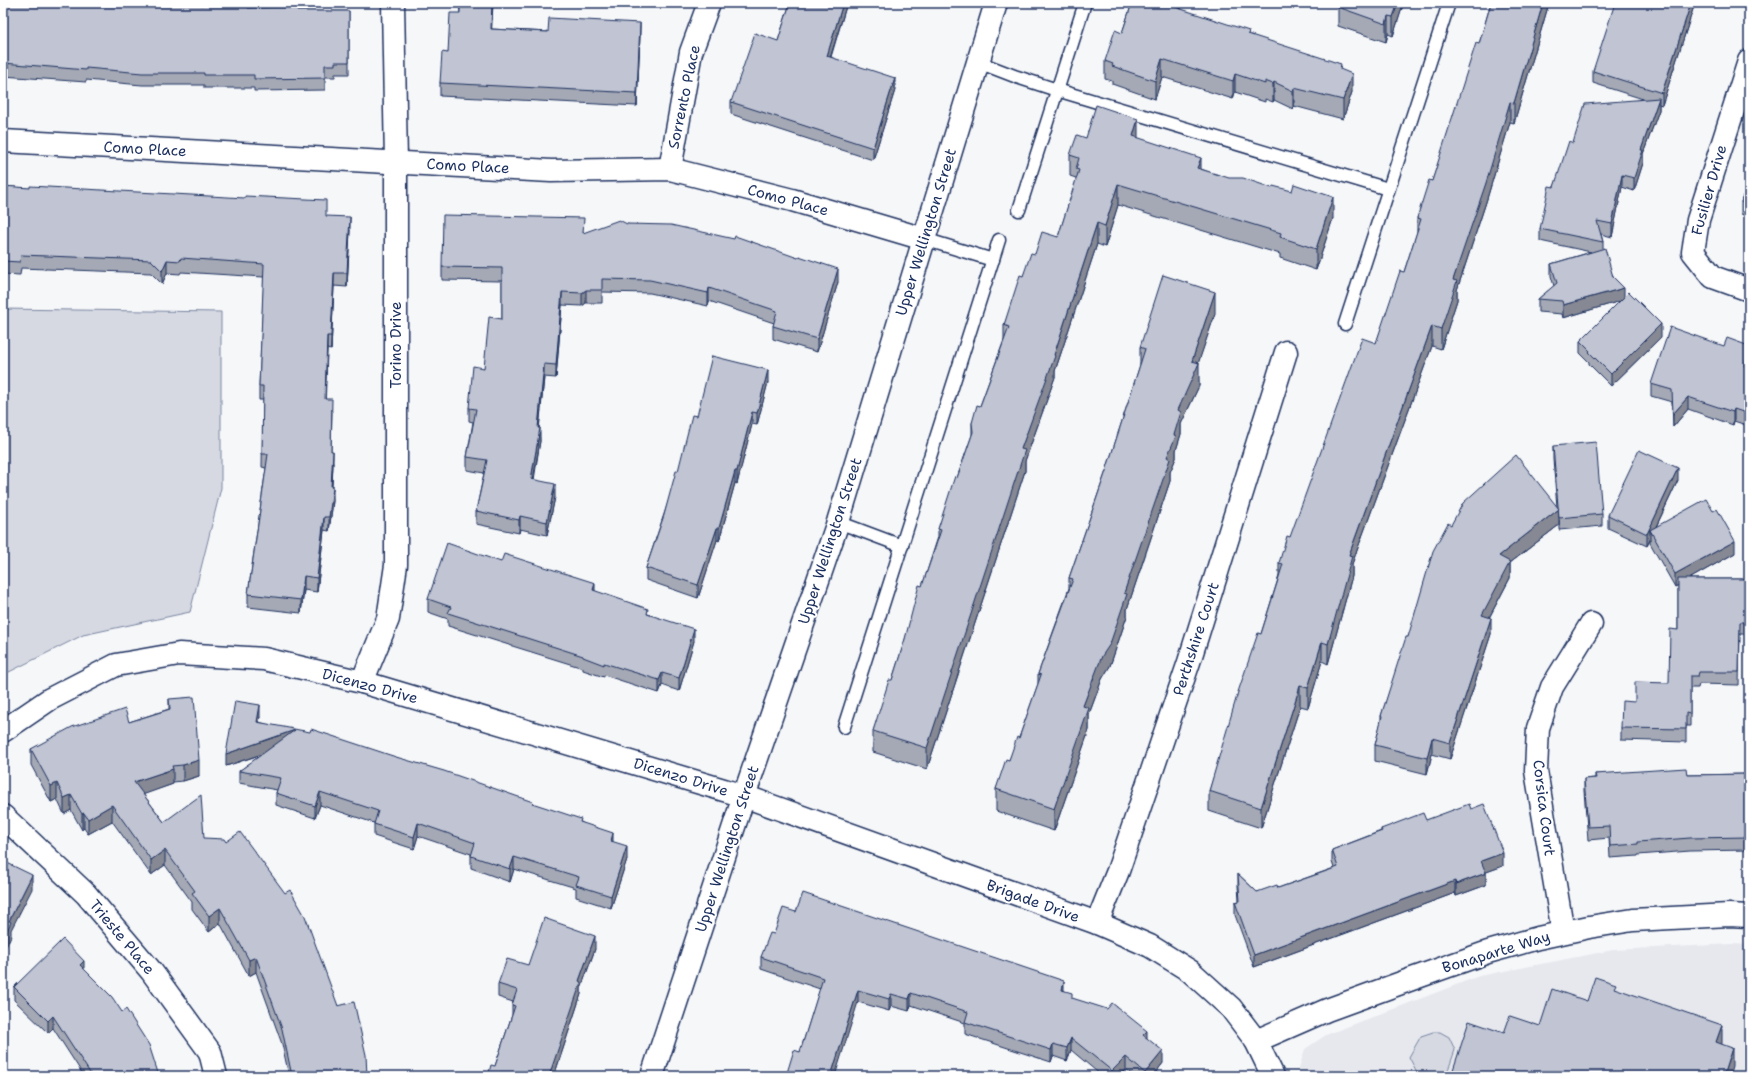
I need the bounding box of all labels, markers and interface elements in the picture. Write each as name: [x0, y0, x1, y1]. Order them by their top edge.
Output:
street label: Sorrento Place: [663, 43, 705, 151]
street label: Como Place: [103, 137, 187, 161]
street label: Fusilier Drive: [1687, 142, 1731, 238]
street label: Upper Wellington Street: [891, 146, 961, 318]
street label: Como Place: [426, 154, 510, 178]
street label: Como Place: [745, 180, 831, 220]
street label: Torino Drive: [386, 301, 406, 389]
street label: Upper Wellington Street: [794, 455, 866, 627]
street label: Perthshire Court: [1168, 580, 1224, 698]
street label: Dicenzo Drive: [320, 664, 420, 708]
street label: Dicenzo Drive: [631, 753, 731, 801]
street label: Corsica Court: [1528, 759, 1560, 857]
street label: Upper Wellington Street: [691, 763, 763, 935]
street label: Brigade Drive: [984, 875, 1082, 927]
street label: Trieste Place: [85, 895, 159, 979]
street label: Bonaparte Way: [1440, 926, 1552, 978]

